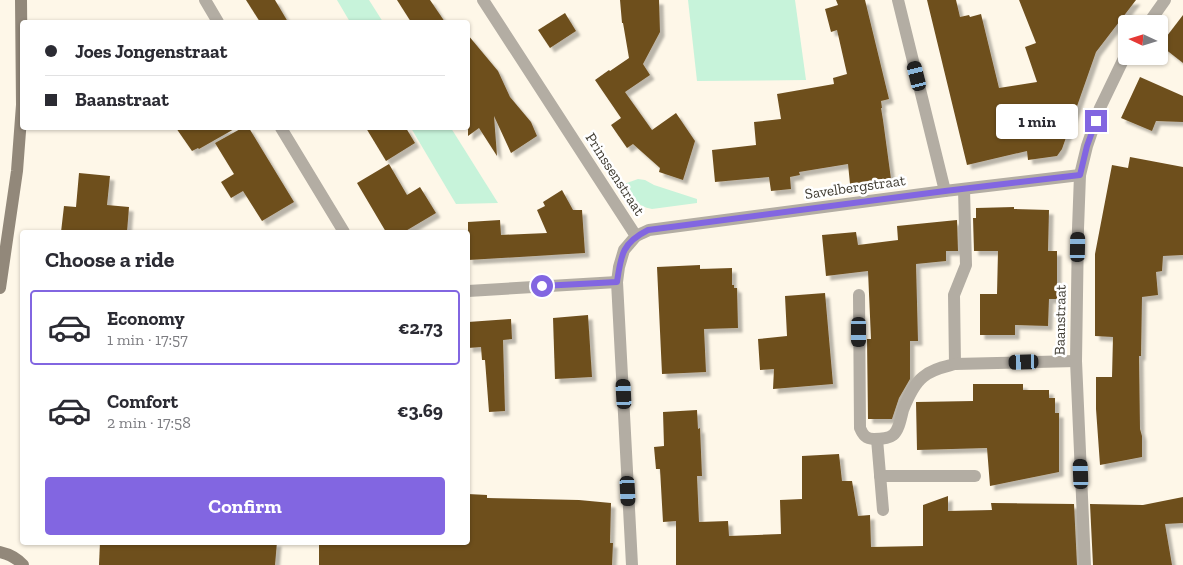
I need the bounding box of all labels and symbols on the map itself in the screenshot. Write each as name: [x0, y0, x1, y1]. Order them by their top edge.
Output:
north arrow: [1118, 15, 1168, 65]
car: [906, 60, 927, 92]
callout: 1 min: [996, 104, 1078, 138]
route end: [1085, 110, 1107, 132]
street label: Prinssenstraat: [582, 129, 649, 219]
street label: Savelbergstraat: [804, 171, 907, 203]
car: [1070, 232, 1085, 262]
route start: [531, 275, 553, 297]
street label: Baanstraat: [1050, 284, 1070, 355]
car: [851, 317, 866, 347]
car: [1008, 354, 1039, 370]
car: [615, 379, 632, 409]
car: [1072, 459, 1089, 489]
car: [619, 476, 636, 506]

